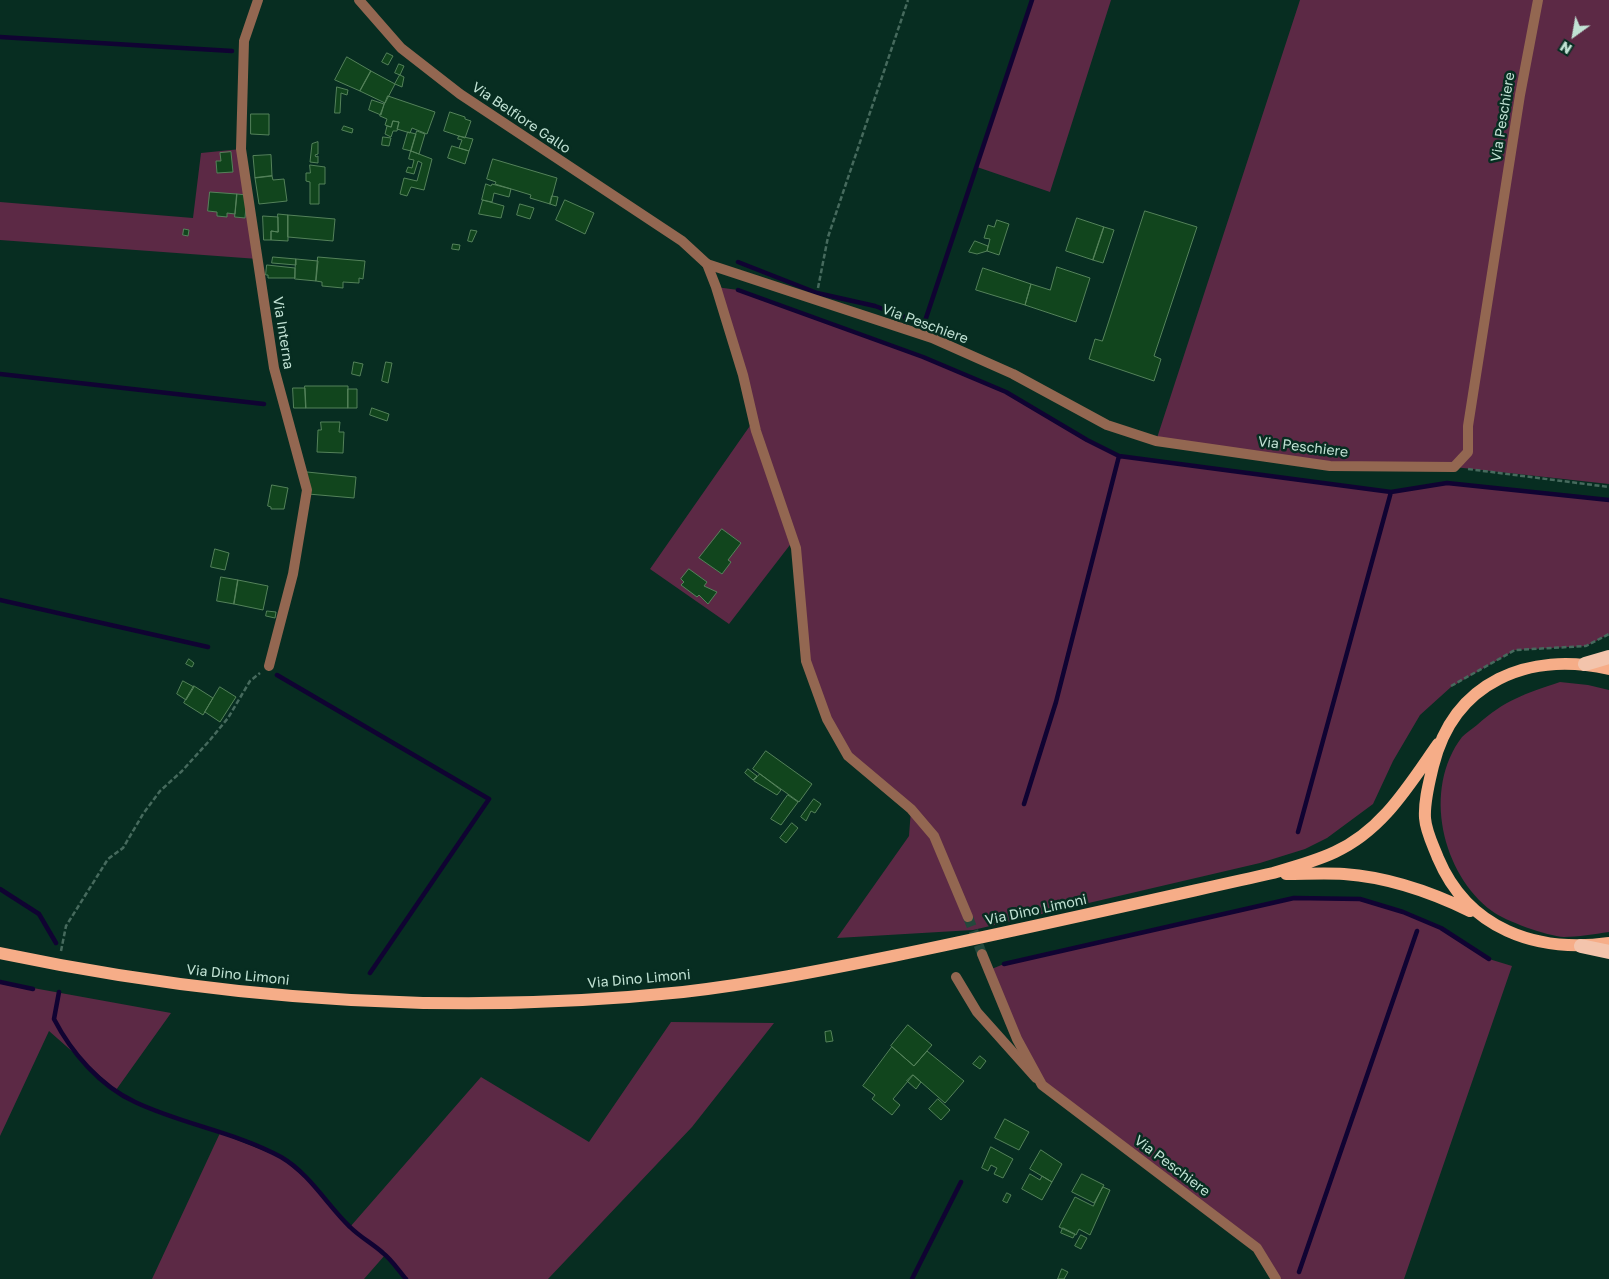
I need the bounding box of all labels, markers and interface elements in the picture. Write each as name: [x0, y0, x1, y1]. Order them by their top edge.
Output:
north arrow: [1549, 10, 1599, 60]
text: N: [1557, 38, 1575, 58]
street label: Via Peschiere: [1488, 71, 1518, 163]
street label: Via Belfiore Gallo: [468, 79, 574, 157]
street label: Via Interna: [269, 296, 297, 370]
street label: Via Peschiere: [880, 301, 970, 347]
street label: Via Peschiere: [1257, 433, 1349, 461]
street label: Via Dino Limoni: [984, 891, 1088, 929]
street label: Via Dino Limoni: [186, 961, 290, 989]
street label: Via Dino Limoni: [587, 966, 691, 992]
street label: Via Peschiere: [1131, 1132, 1213, 1200]

